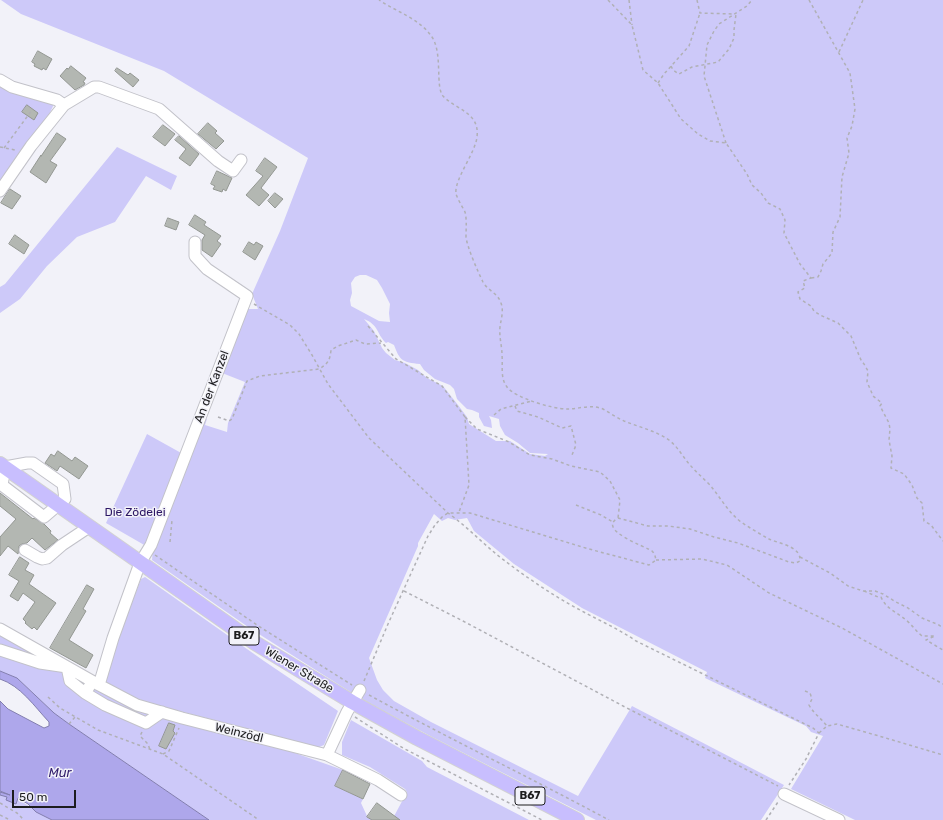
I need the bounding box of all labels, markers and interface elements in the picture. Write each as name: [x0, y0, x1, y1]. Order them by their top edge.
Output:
street label: An der Kanzel: [192, 349, 232, 425]
park label: Die Zödelei: [104, 506, 166, 520]
road number: B67: [229, 627, 259, 645]
street label: Wiener Straße: [262, 644, 336, 696]
street label: Weinzödl: [213, 720, 265, 746]
water label: Mur: [48, 765, 72, 781]
scale bar: [14, 782, 78, 808]
road number: B67: [515, 787, 545, 805]
text: 50 m: [19, 790, 47, 804]

